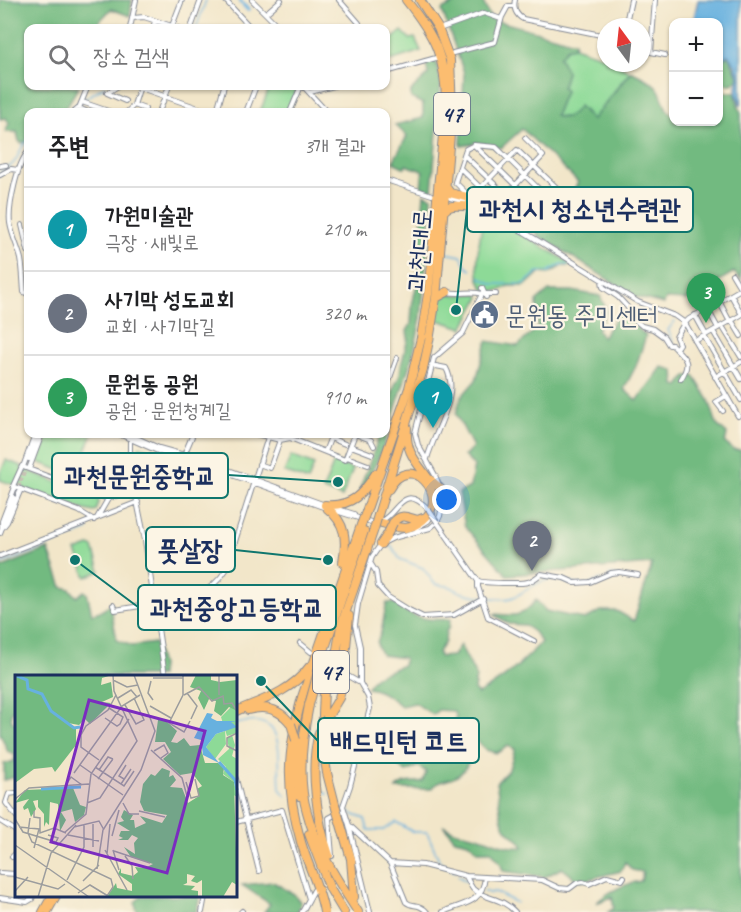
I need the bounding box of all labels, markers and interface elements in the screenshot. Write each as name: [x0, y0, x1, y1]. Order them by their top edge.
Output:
north arrow: [597, 18, 651, 72]
map controls: [669, 18, 723, 126]
button: +: [669, 18, 723, 72]
search box: [24, 24, 390, 90]
icon: search: [45, 41, 78, 74]
text: 장소 검색: [93, 43, 169, 71]
button: −: [669, 72, 723, 126]
road number: 47: [434, 93, 470, 135]
text: 주변: [48, 130, 90, 163]
text: 3개 결과: [304, 134, 366, 159]
callout: 과천시 청소년수련관: [467, 187, 693, 232]
text: 과천시 청소년수련관: [479, 192, 681, 226]
text: 가원미술관: [105, 202, 194, 230]
street label: 과천대로: [399, 207, 440, 293]
text: 1: [63, 217, 72, 242]
text: 210 m: [323, 217, 366, 242]
text: 극장 · 새빛로: [105, 230, 199, 255]
pin: 3: [686, 274, 726, 323]
text: 사기막 성도교회: [105, 286, 234, 314]
public building icon: 문원동 주민센터: [468, 299, 500, 331]
place label: 문원동 주민센터: [505, 299, 658, 332]
text: 2: [63, 301, 72, 326]
text: 320 m: [323, 301, 366, 326]
text: 교회 · 사기막길: [105, 314, 215, 339]
text: 문원동 공원: [105, 370, 199, 398]
pin: 1: [414, 378, 452, 428]
text: 3: [63, 385, 72, 410]
text: 910 m: [323, 385, 366, 410]
text: 공원 · 문원청계길: [105, 398, 231, 423]
callout: 과천문원중학교: [52, 453, 228, 498]
text: 과천문원중학교: [64, 459, 216, 493]
your location: [432, 485, 461, 514]
pin: 2: [512, 522, 552, 571]
callout: 풋살장: [146, 527, 235, 572]
text: 풋살장: [157, 533, 223, 567]
callout: 과천중앙고등학교: [138, 585, 336, 630]
text: 과천중앙고등학교: [150, 591, 324, 625]
road number: 47: [313, 651, 349, 693]
inset map: [15, 675, 237, 897]
callout: 배드민턴 코트: [318, 718, 479, 763]
text: 배드민턴 코트: [330, 724, 467, 758]

